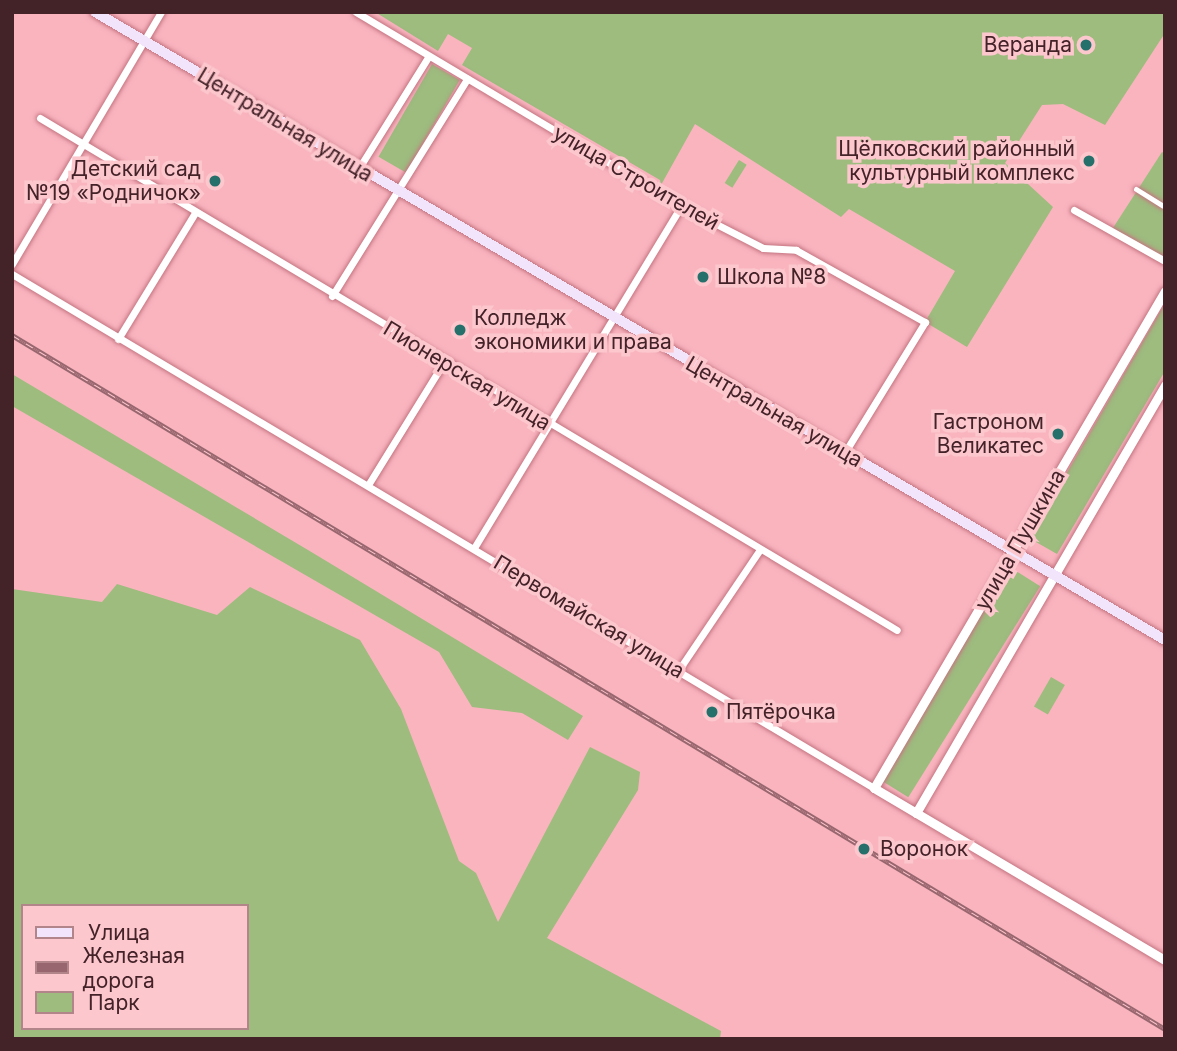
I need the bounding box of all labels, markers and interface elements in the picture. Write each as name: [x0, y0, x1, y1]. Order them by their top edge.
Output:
place label: Веранда: [984, 32, 1072, 58]
marker: Веранда: [1078, 37, 1094, 53]
street label: Центральная улица: [193, 63, 377, 187]
street label: улица Строителей: [549, 120, 723, 236]
place label: Щёлковский районный культурный комплекс: [838, 136, 1075, 186]
marker: Щёлковский районный культурный комплекс: [1081, 153, 1097, 169]
place label: Детский сад №19 «Родничок»: [26, 156, 201, 206]
marker: Детский сад №19 «Родничок»: [207, 173, 223, 189]
place label: Школа №8: [717, 264, 826, 290]
marker: Школа №8: [695, 269, 711, 285]
place label: Колледж экономики и права: [474, 305, 672, 355]
street label: Пионерская улица: [379, 316, 555, 436]
marker: Колледж экономики и права: [452, 322, 468, 338]
street label: Центральная улица: [681, 351, 867, 473]
place label: Гастроном Великатес: [933, 409, 1044, 459]
marker: Гастроном Великатес: [1050, 426, 1066, 442]
street label: улица Пушкина: [969, 465, 1071, 615]
street label: Первомайская улица: [489, 550, 689, 684]
place label: Пятёрочка: [726, 699, 836, 725]
marker: Пятёрочка: [704, 704, 720, 720]
place label: Воронок: [880, 836, 968, 862]
marker: Воронок: [854, 839, 874, 859]
legend: [21, 904, 248, 1030]
text: Улица: [88, 920, 150, 945]
text: Железная дорога: [83, 943, 185, 993]
text: Парк: [88, 990, 140, 1015]

